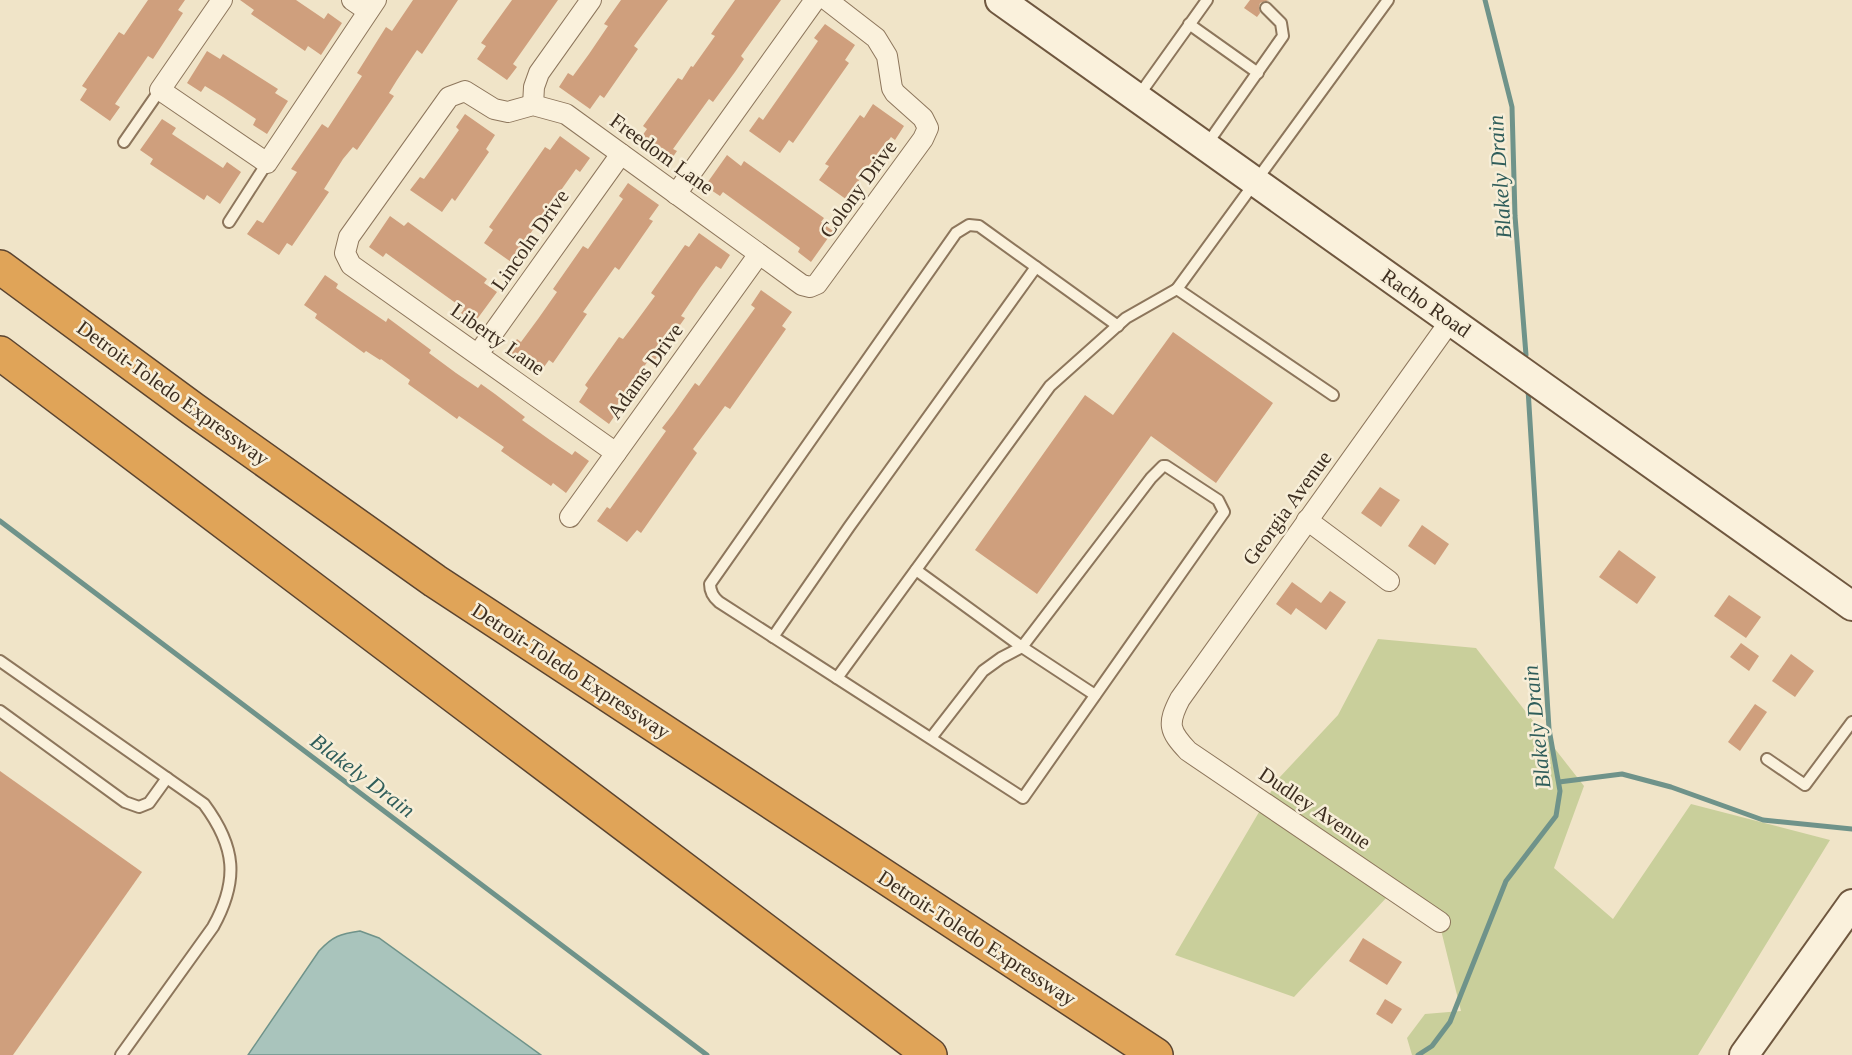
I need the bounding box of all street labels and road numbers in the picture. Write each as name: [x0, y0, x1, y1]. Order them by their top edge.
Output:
street label: Freedom Lane: [606, 108, 718, 200]
street label: Colony Drive: [815, 135, 901, 243]
street label: Lincoln Drive: [486, 185, 574, 295]
street label: Racho Road: [1377, 264, 1476, 343]
street label: Liberty Lane: [446, 298, 550, 380]
street label: Detroit-Toledo Expressway: [72, 315, 274, 471]
street label: Adams Drive: [602, 318, 688, 424]
street label: Georgia Avenue: [1238, 446, 1336, 570]
street label: Detroit-Toledo Expressway: [468, 598, 675, 744]
street label: Dudley Avenue: [1255, 762, 1375, 854]
street label: Detroit-Toledo Expressway: [874, 865, 1081, 1011]

